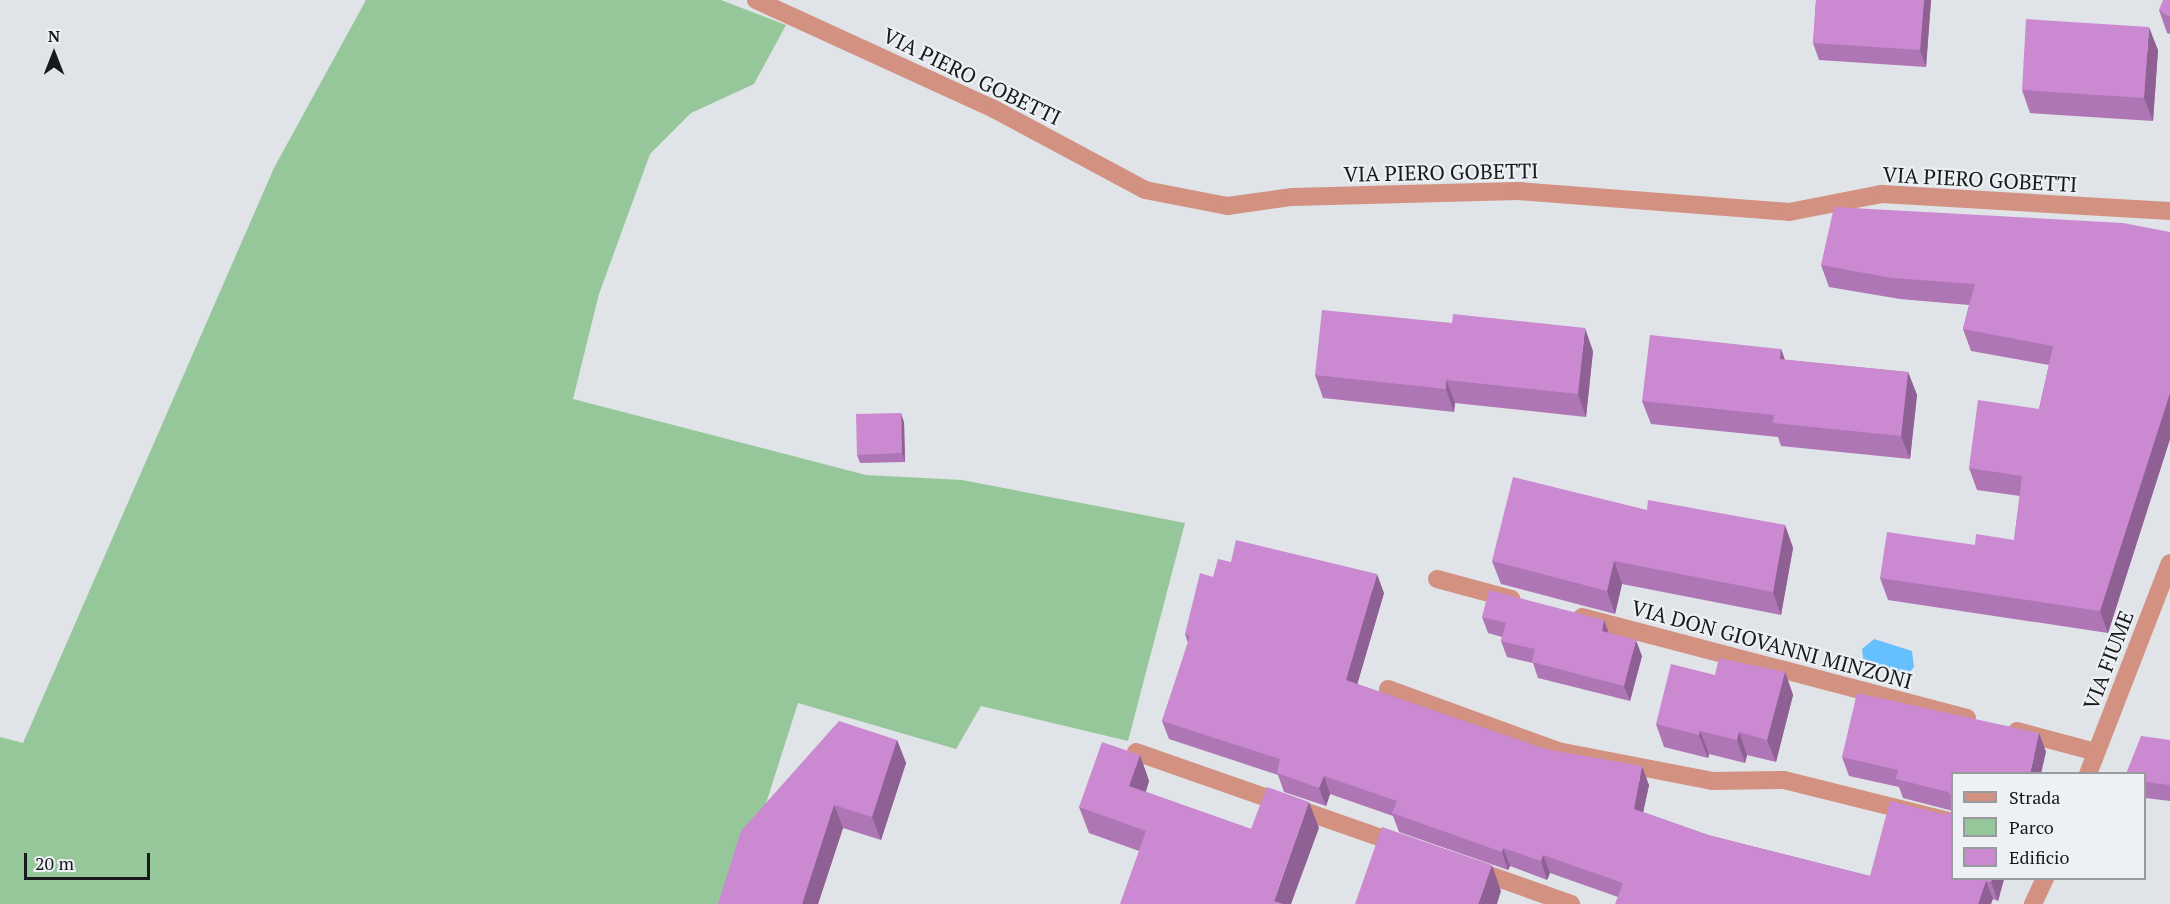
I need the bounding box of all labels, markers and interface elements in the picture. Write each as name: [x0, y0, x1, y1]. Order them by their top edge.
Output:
street label: VIA PIERO GOBETTI: [879, 22, 1065, 130]
north arrow: [24, 24, 84, 84]
text: N: [48, 25, 60, 47]
street label: VIA PIERO GOBETTI: [1343, 158, 1539, 186]
street label: VIA PIERO GOBETTI: [1882, 161, 2078, 197]
street label: VIA DON GIOVANNI MINZONI: [1629, 594, 1915, 694]
street label: VIA FIUME: [2078, 607, 2138, 713]
legend: [1951, 772, 2146, 880]
text: Strada: [2009, 785, 2060, 809]
text: Parco: [2009, 815, 2054, 839]
scale bar: [27, 841, 153, 879]
text: Edificio: [2009, 845, 2069, 869]
text: 20 m: [35, 851, 74, 875]

